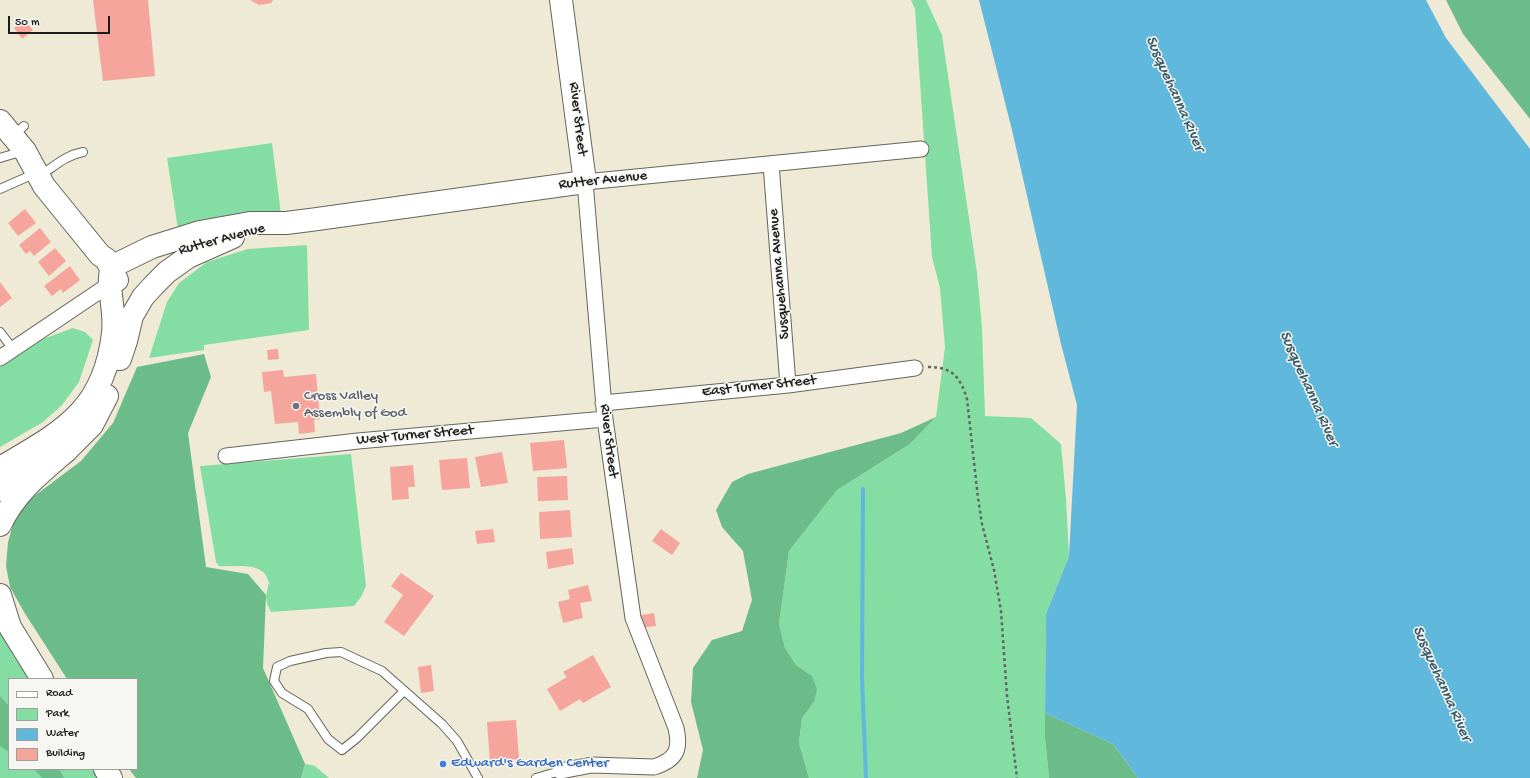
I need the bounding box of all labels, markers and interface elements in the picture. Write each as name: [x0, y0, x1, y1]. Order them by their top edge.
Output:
scale bar: [10, 8, 112, 34]
text: 50 m: [15, 16, 40, 30]
water label: Susquehanna River: [1140, 33, 1208, 155]
street label: River Street: [564, 81, 590, 157]
street label: Rutter Avenue: [558, 167, 648, 195]
street label: Susquehanna Avenue: [765, 208, 795, 340]
street label: Rutter Avenue: [177, 220, 267, 260]
water label: Susquehanna River: [1274, 328, 1342, 450]
street label: East Turner Street: [701, 372, 817, 402]
place label: Cross Valley Assembly of God: [304, 388, 406, 423]
marker: Cross Valley Assembly of God: [291, 401, 301, 411]
street label: River Street: [595, 403, 621, 479]
street label: West Turner Street: [356, 422, 474, 450]
water label: Susquehanna River: [1407, 623, 1475, 745]
legend: [8, 678, 138, 770]
text: Road: [46, 687, 72, 701]
text: Park: [46, 707, 69, 721]
text: Water: [46, 727, 78, 741]
text: Building: [46, 747, 85, 761]
place label: Edward's Garden Center: [451, 755, 609, 773]
marker: Edward's Garden Center: [438, 759, 448, 769]

